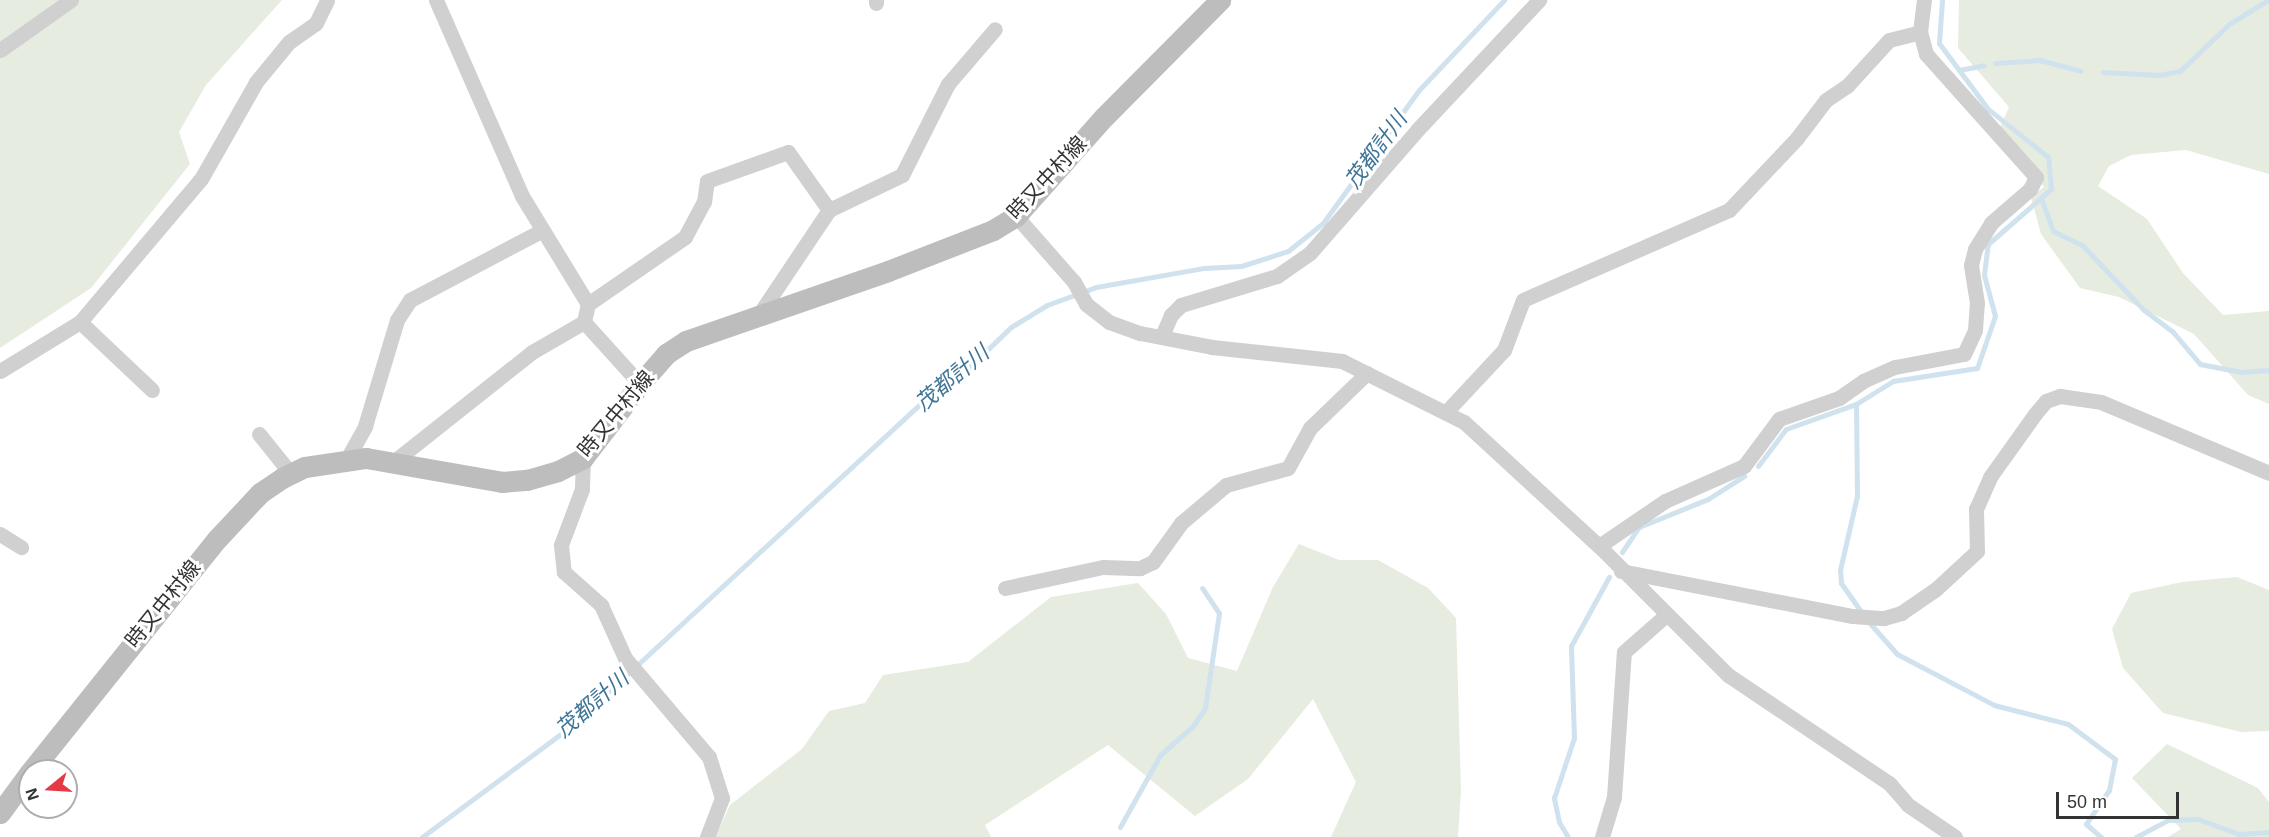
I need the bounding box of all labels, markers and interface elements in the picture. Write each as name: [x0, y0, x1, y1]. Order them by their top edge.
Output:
water label: 茂都計川: [1339, 107, 1413, 193]
street label: 時又中村線: [1002, 131, 1092, 225]
water label: 茂都計川: [910, 340, 994, 416]
street label: 時又中村線: [573, 366, 659, 462]
street label: 時又中村線: [120, 555, 206, 653]
water label: 茂都計川: [550, 665, 634, 743]
north arrow: [18, 759, 78, 819]
scale bar: [2059, 780, 2182, 818]
text: N: [22, 786, 42, 802]
text: 50 m: [2067, 792, 2107, 812]

